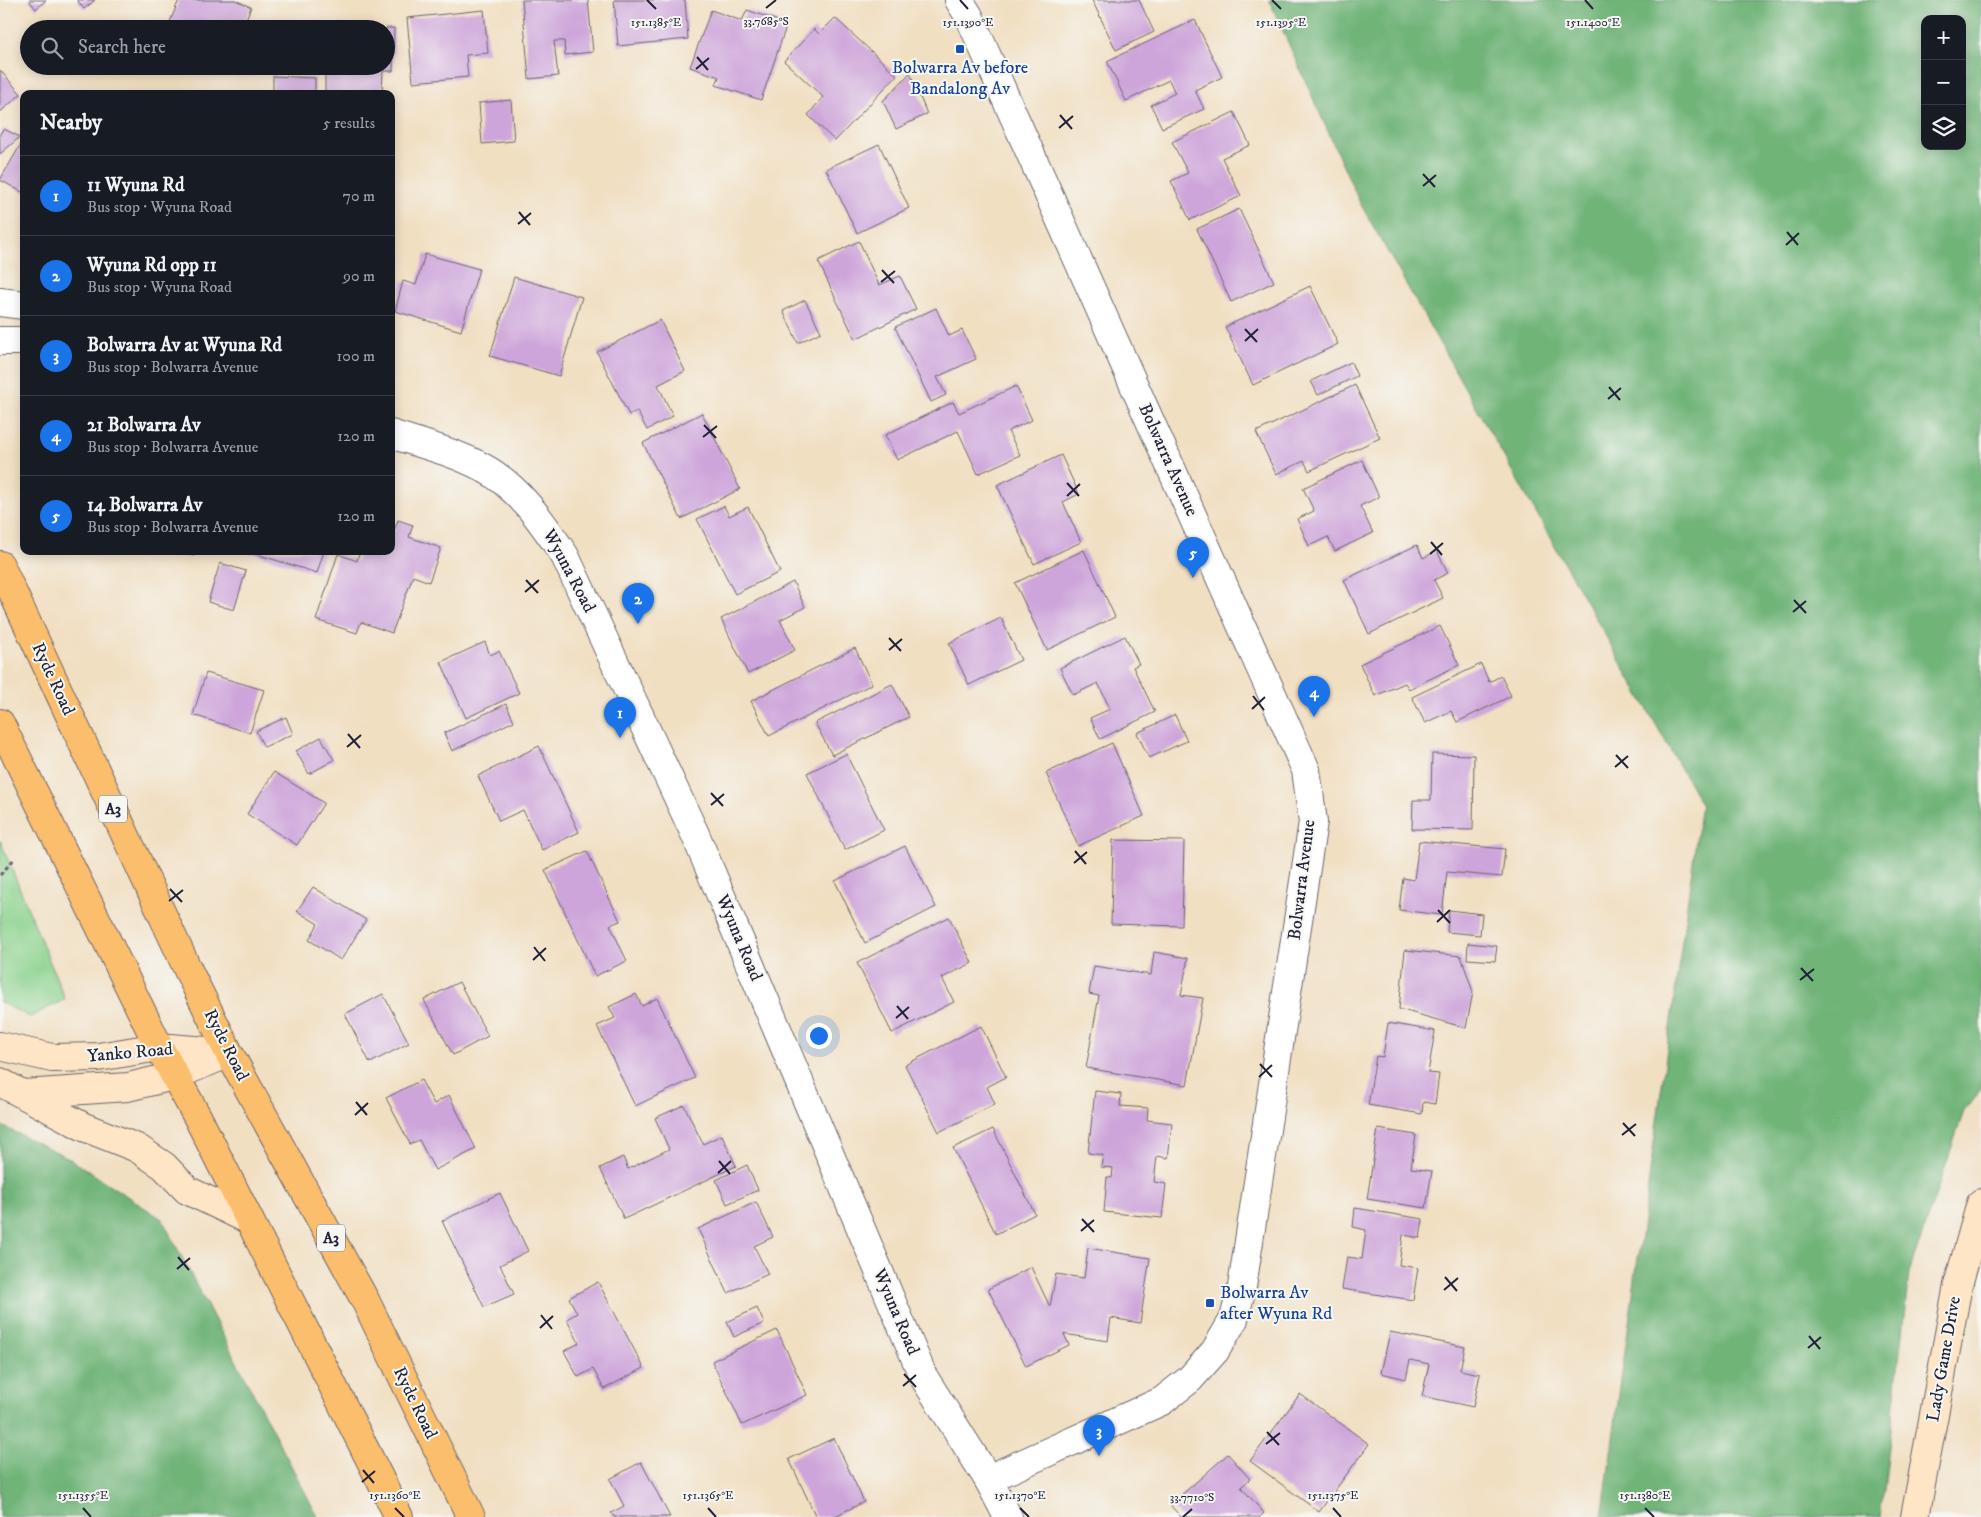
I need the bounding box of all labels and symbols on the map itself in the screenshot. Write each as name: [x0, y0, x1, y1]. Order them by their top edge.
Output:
text: 33.7685°S: [743, 14, 789, 29]
text: 151.1385°E: [631, 15, 682, 30]
text: 151.1390°E: [942, 15, 994, 30]
text: 151.1395°E: [1256, 15, 1307, 30]
text: 151.1400°E: [1566, 15, 1621, 30]
marker: Bolwarra Av before Bandalong Av: [954, 43, 966, 55]
place label: Bolwarra Av before Bandalong Av: [892, 57, 1028, 100]
street label: Bolwarra Avenue: [1133, 400, 1203, 520]
street label: Wyuna Road: [537, 525, 600, 617]
pin: 5: [1177, 537, 1209, 578]
pin: 2: [622, 583, 654, 624]
street label: Ryde Road: [27, 639, 79, 719]
pin: 4: [1298, 676, 1330, 717]
pin: 1: [604, 697, 636, 738]
road number: A3: [99, 796, 127, 822]
street label: Bolwarra Avenue: [1284, 818, 1320, 942]
street label: Wyuna Road: [711, 891, 767, 984]
street label: Ryde Road: [199, 1005, 253, 1085]
your location: [806, 1023, 832, 1049]
street label: Yanko Road: [86, 1038, 174, 1068]
road number: A3: [317, 1224, 345, 1252]
street label: Wyuna Road: [868, 1265, 924, 1358]
place label: Bolwarra Av after Wyuna Rd: [1220, 1282, 1332, 1325]
street label: Lady Game Drive: [1922, 1295, 1966, 1423]
marker: Bolwarra Av after Wyuna Rd: [1204, 1297, 1216, 1309]
street label: Ryde Road: [388, 1363, 442, 1443]
pin: 3: [1083, 1415, 1115, 1456]
text: 151.1355°E: [58, 1488, 109, 1503]
text: 151.1360°E: [369, 1488, 421, 1503]
text: 151.1365°E: [683, 1488, 734, 1503]
text: 151.1370°E: [994, 1488, 1046, 1503]
text: 151.1375°E: [1308, 1488, 1359, 1503]
text: 151.1380°E: [1619, 1488, 1671, 1503]
text: 33.7710°S: [1170, 1490, 1214, 1505]

